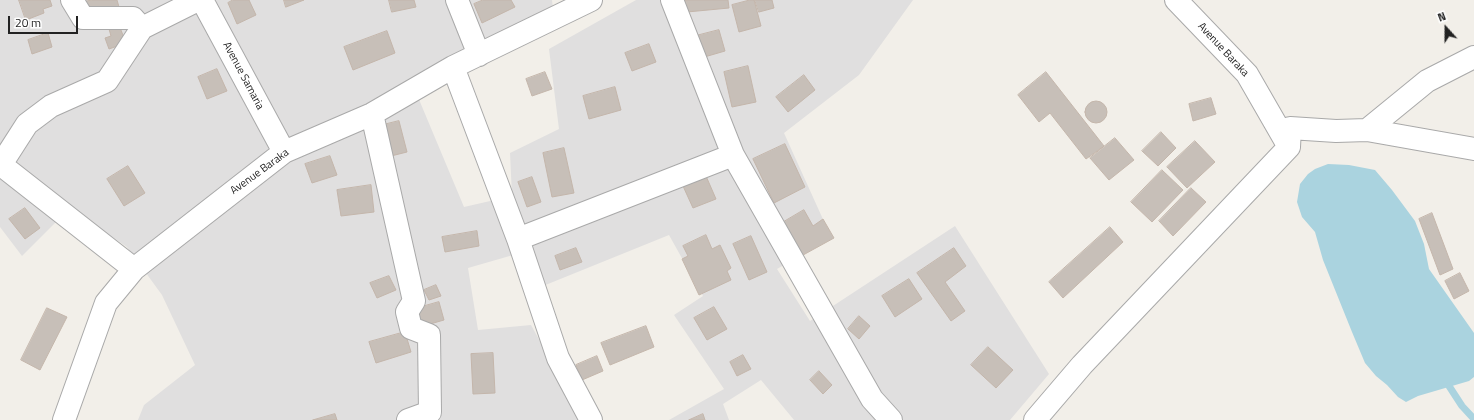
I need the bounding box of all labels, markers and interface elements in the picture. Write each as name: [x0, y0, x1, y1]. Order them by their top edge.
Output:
scale bar: [10, 8, 80, 34]
north arrow: [1426, 8, 1466, 48]
text: N: [1435, 8, 1448, 26]
text: 20 m: [15, 13, 41, 32]
street label: Avenue Baraka: [1195, 20, 1251, 80]
street label: Avenue Samaria: [220, 40, 266, 112]
street label: Avenue Baraka: [228, 146, 292, 198]

